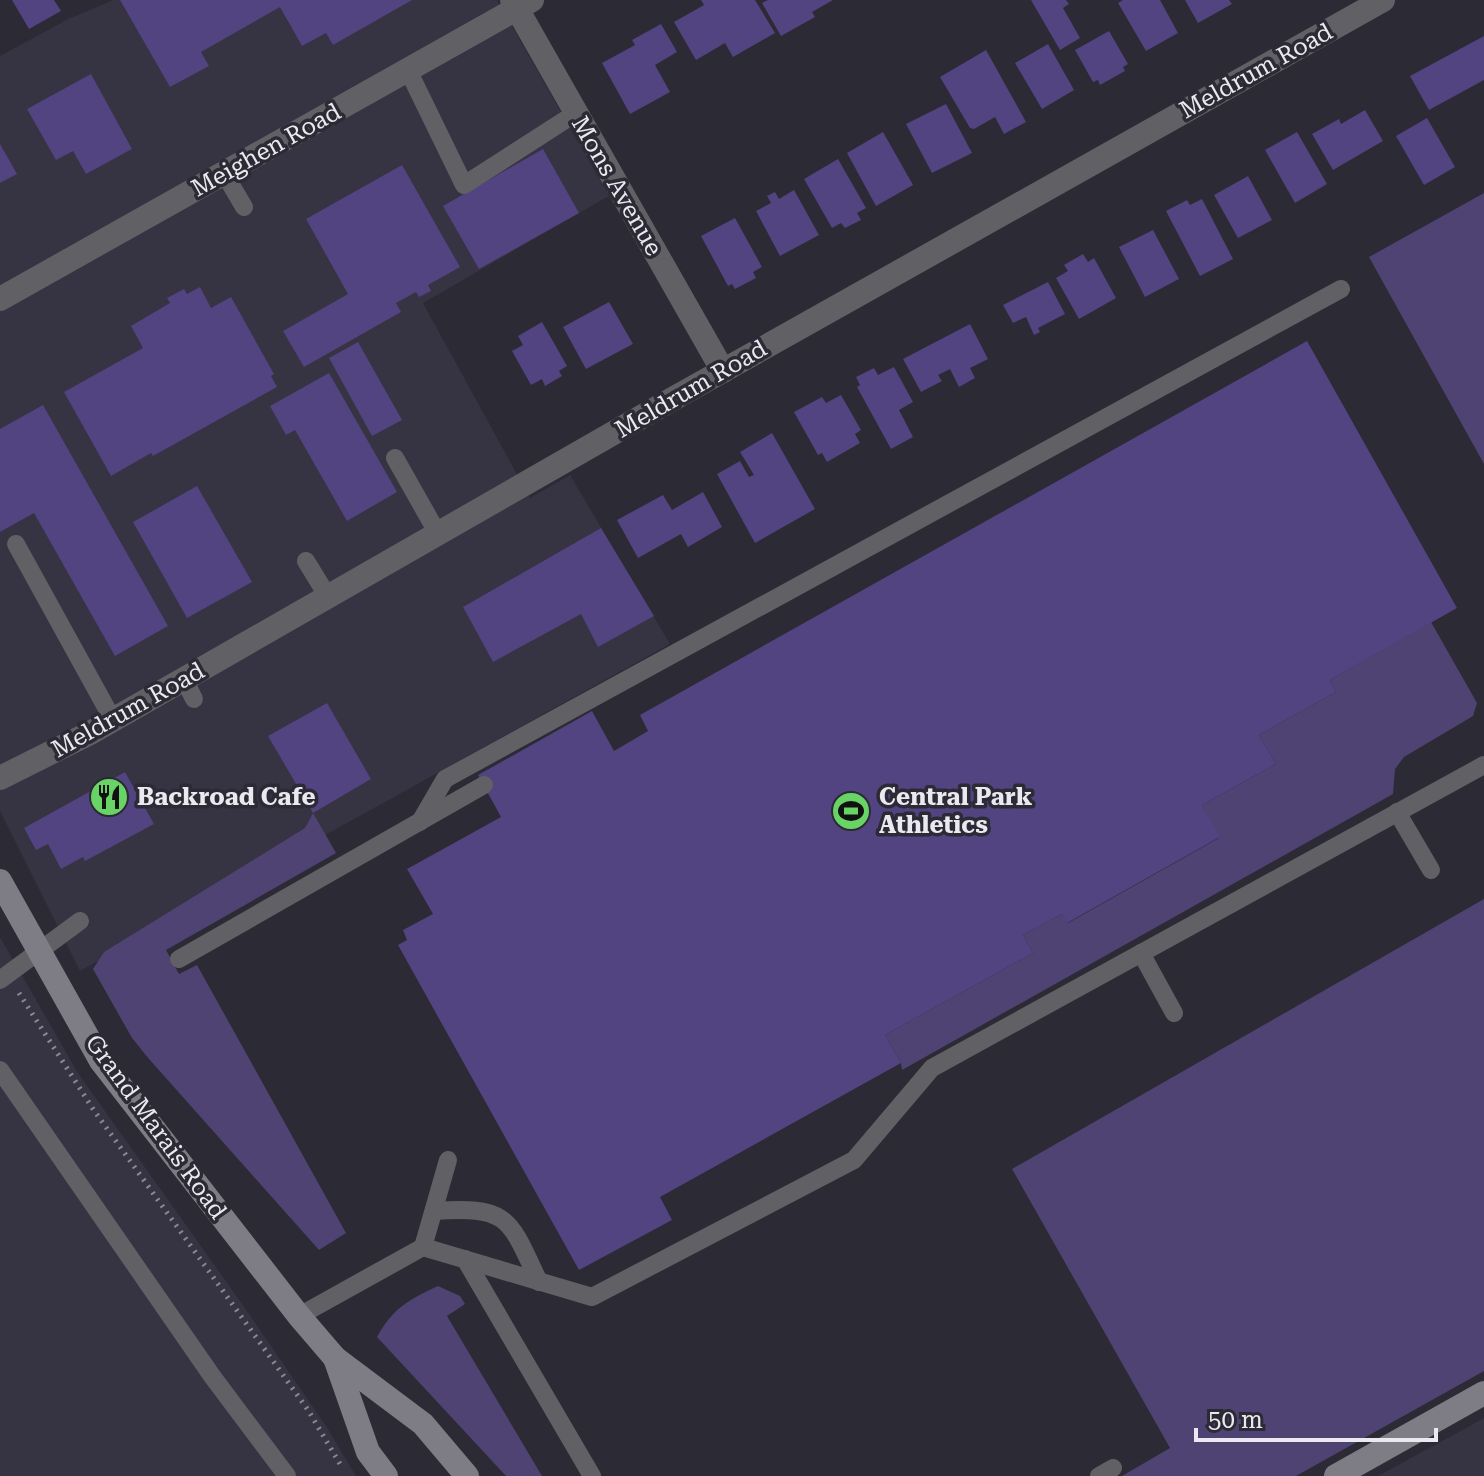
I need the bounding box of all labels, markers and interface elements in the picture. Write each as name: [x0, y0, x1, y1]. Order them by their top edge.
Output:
street label: Meldrum Road: [1175, 18, 1337, 124]
street label: Meighen Road: [186, 97, 346, 203]
street label: Mons Avenue: [566, 111, 668, 261]
street label: Meldrum Road: [610, 334, 772, 444]
street label: Meldrum Road: [47, 657, 209, 763]
restaurant icon: Backroad Cafe: [88, 776, 130, 818]
place label: Backroad Cafe: [137, 783, 316, 811]
place label: Central Park Athletics: [879, 783, 1033, 839]
sports icon: Central Park Athletics: [830, 790, 872, 832]
street label: Grand Marais Road: [80, 1029, 232, 1225]
scale bar: [1196, 1392, 1436, 1442]
text: 50 m: [1208, 1406, 1263, 1434]

